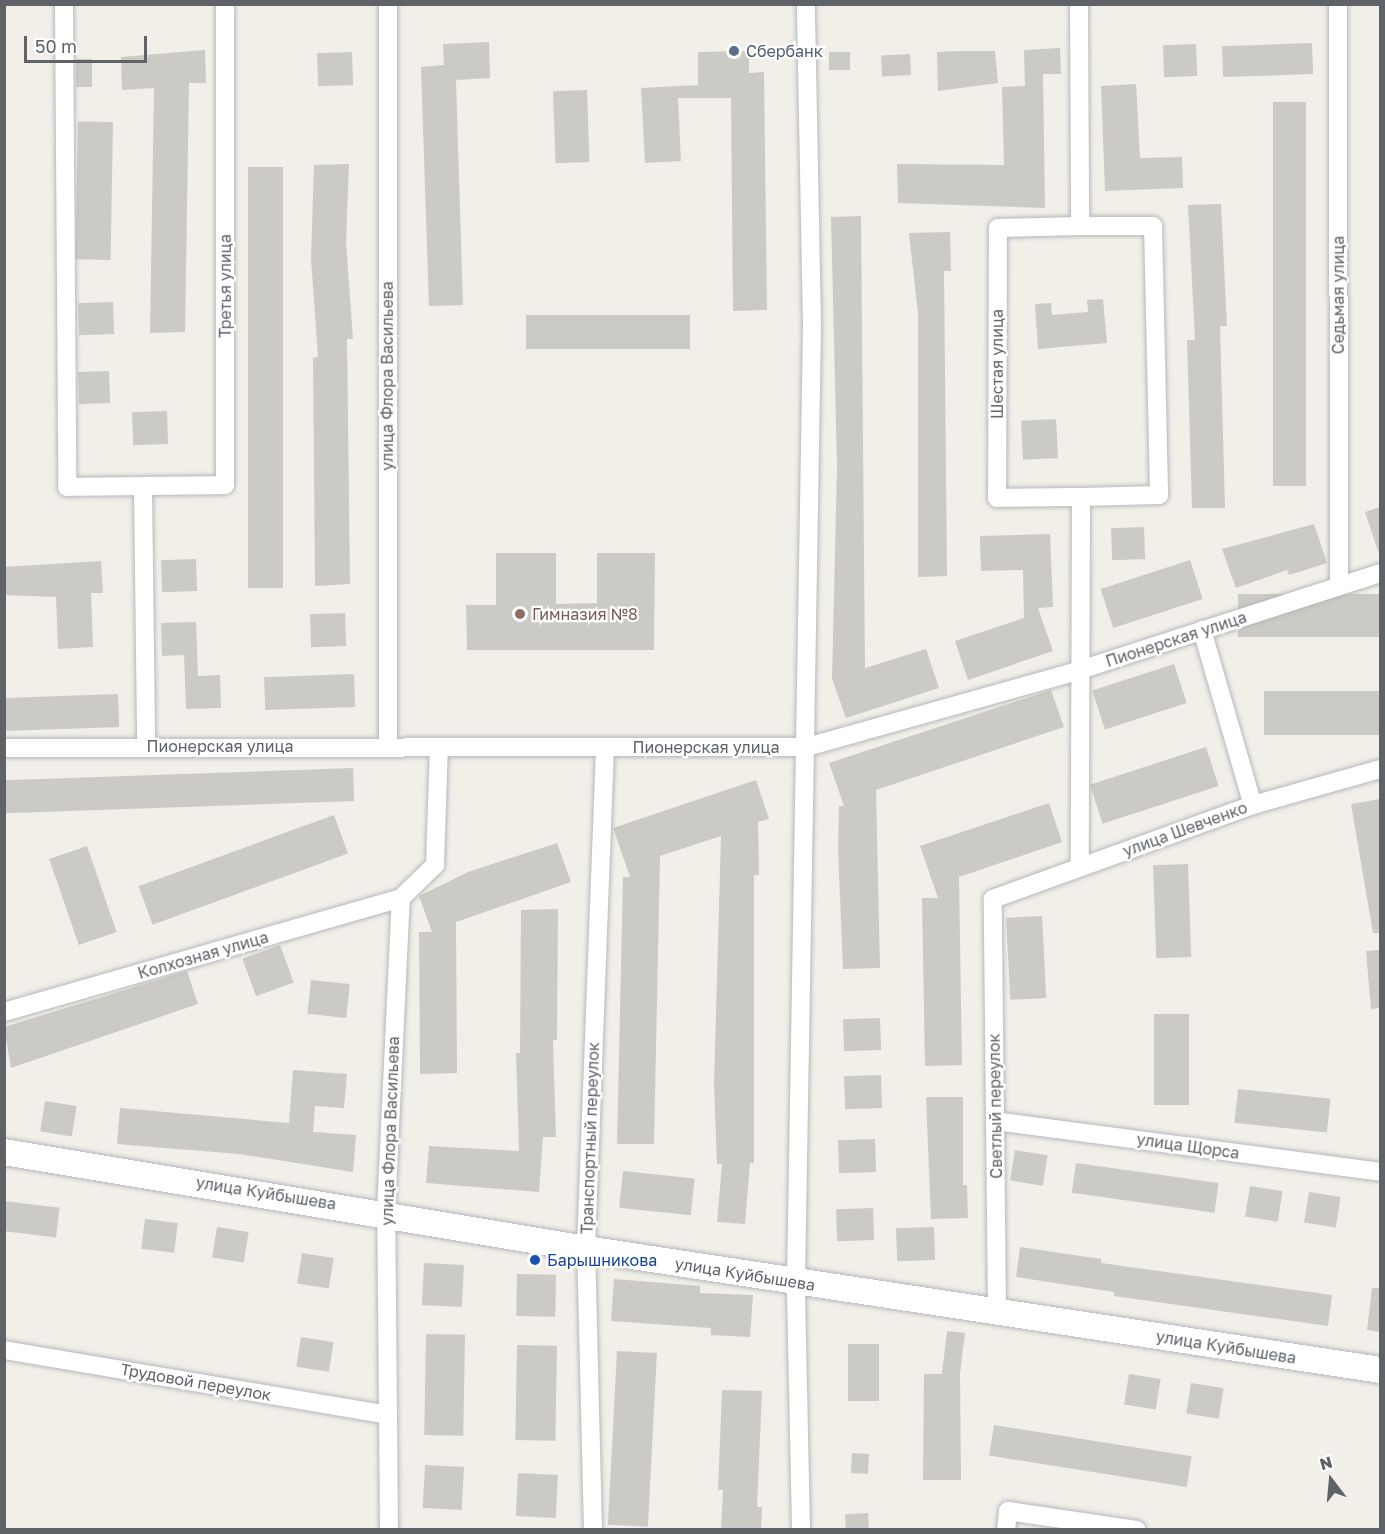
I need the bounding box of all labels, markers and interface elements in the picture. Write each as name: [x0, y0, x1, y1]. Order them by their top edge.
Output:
scale bar: [27, 24, 150, 62]
text: 50 m: [35, 35, 77, 57]
place label: Сбербанк: [746, 41, 823, 61]
marker: Сбербанк: [727, 44, 741, 58]
street label: Третья улица: [215, 234, 235, 338]
street label: Седьмая улица: [1328, 236, 1348, 354]
street label: улица Флора Васильева: [377, 281, 397, 471]
street label: Шестая улица: [987, 309, 1007, 419]
place label: Гимназия №8: [532, 604, 638, 624]
marker: Гимназия №8: [513, 607, 527, 621]
street label: Пионерская улица: [1103, 607, 1249, 671]
street label: Пионерская улица: [146, 736, 294, 756]
street label: Пионерская улица: [632, 737, 780, 757]
street label: улица Шевченко: [1120, 798, 1250, 860]
street label: Колхозная улица: [135, 927, 271, 983]
street label: Светлый переулок: [984, 1033, 1006, 1179]
street label: улица Флора Васильева: [377, 1036, 403, 1226]
street label: Транспортный переулок: [577, 1042, 603, 1234]
street label: улица Щорса: [1135, 1129, 1241, 1163]
street label: улица Куйбышева: [195, 1172, 337, 1214]
place label: Барышникова: [547, 1250, 657, 1270]
marker: Барышникова: [528, 1253, 542, 1267]
street label: улица Куйбышева: [674, 1253, 816, 1295]
street label: улица Куйбышева: [1155, 1326, 1297, 1368]
street label: Трудовой переулок: [119, 1359, 273, 1405]
north arrow: [1301, 1450, 1361, 1510]
text: N: [1317, 1451, 1335, 1474]

